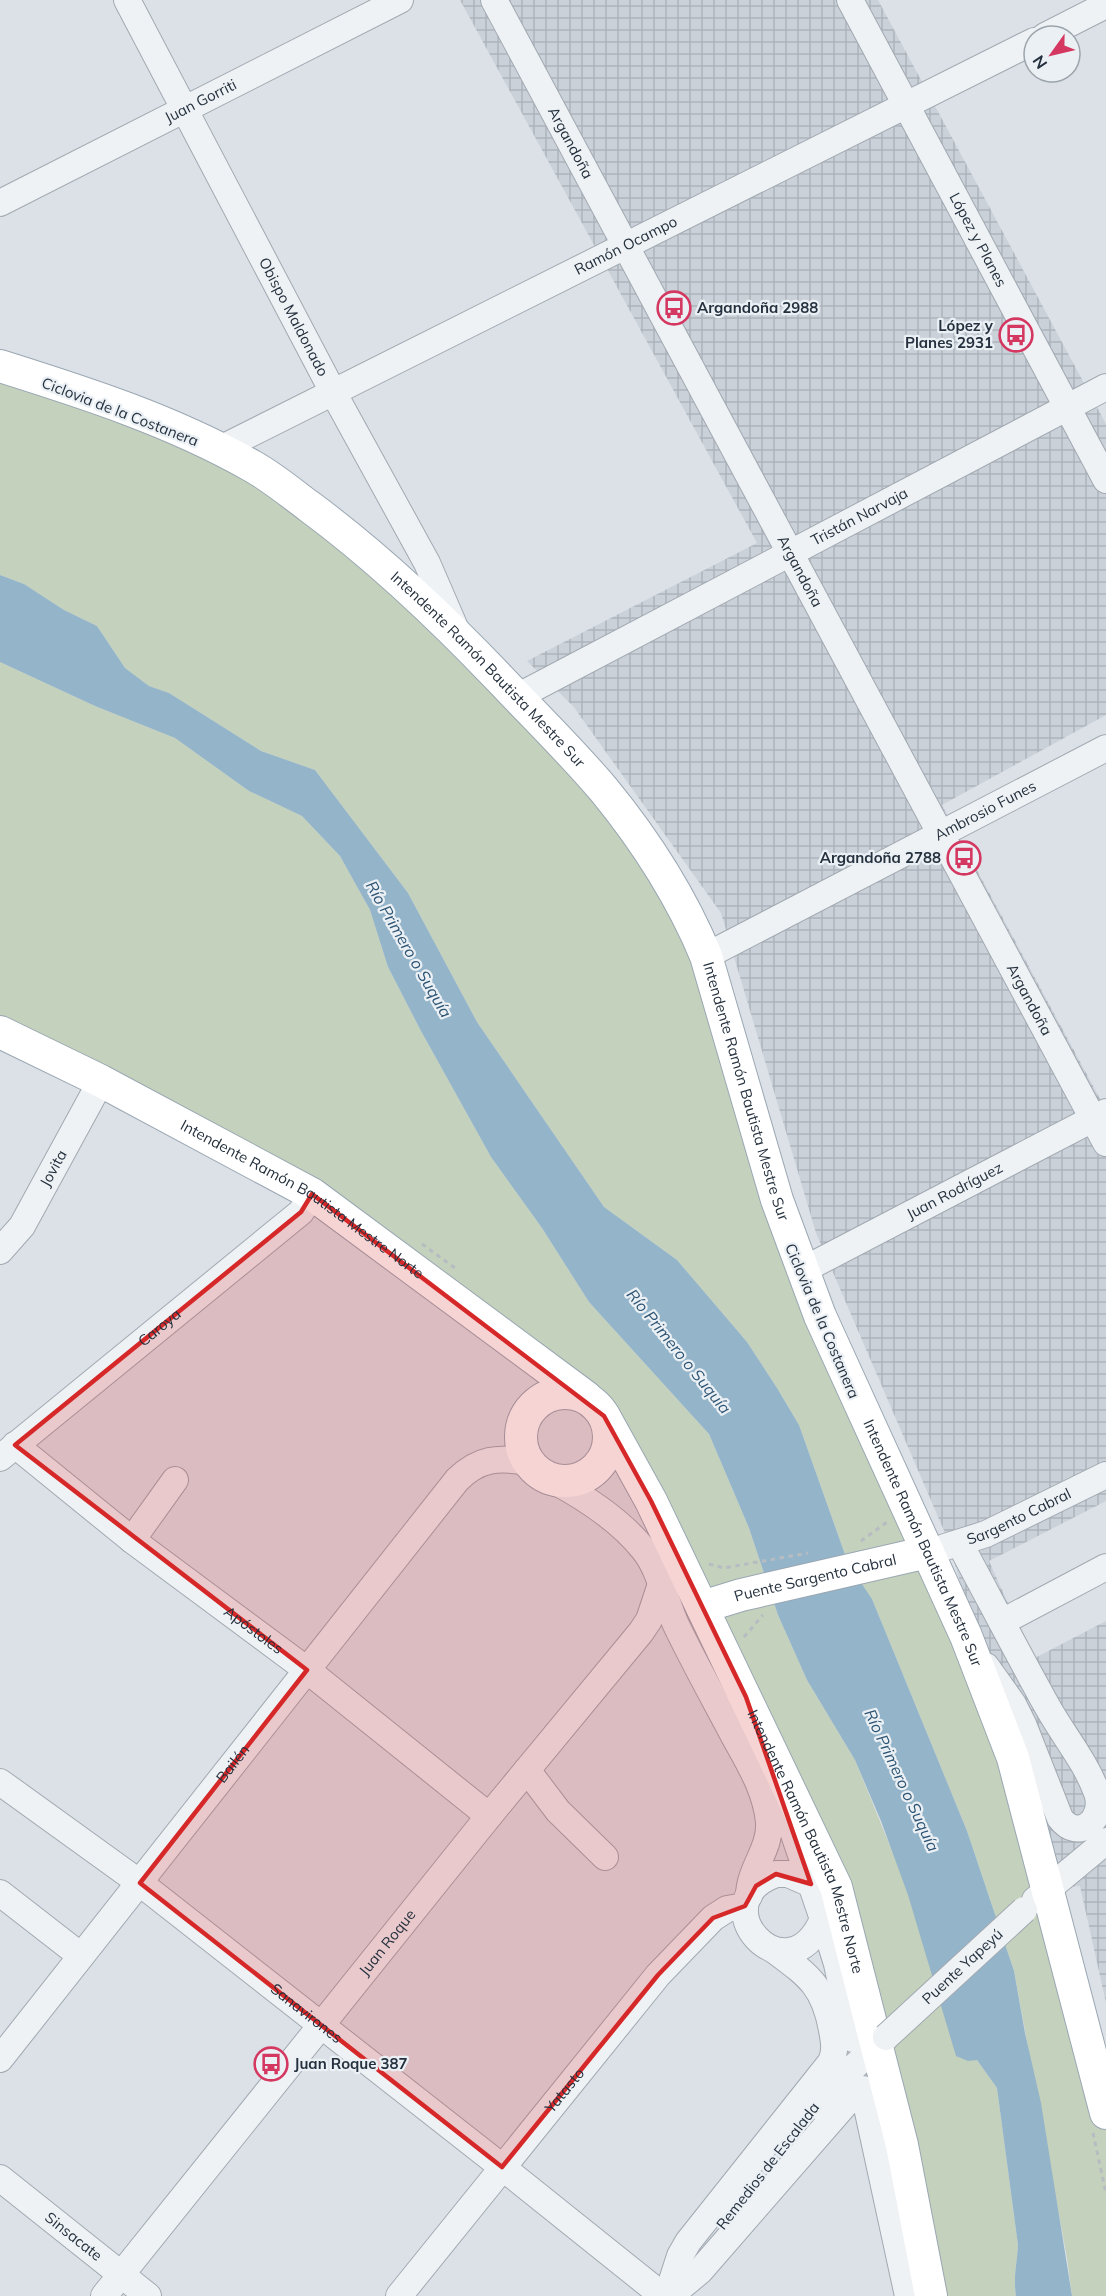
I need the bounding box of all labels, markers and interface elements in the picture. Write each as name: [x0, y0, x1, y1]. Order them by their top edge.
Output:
north arrow: [1022, 24, 1082, 84]
text: N: [1028, 52, 1051, 73]
street label: Juan Gorriti: [161, 75, 240, 127]
street label: Argandoña: [544, 103, 598, 182]
street label: López y Planes: [946, 189, 1011, 290]
street label: Ramón Ocampo: [571, 211, 680, 279]
street label: Obispo Maldonado: [255, 254, 333, 379]
bus stop icon: Argandoña 2988: [656, 290, 692, 326]
place label: Argandoña 2988: [697, 298, 818, 317]
place label: López y Planes 2931: [905, 316, 994, 352]
bus stop icon: López y Planes 2931: [998, 317, 1034, 353]
street label: Ciclovia de la Costanera: [39, 373, 201, 450]
street label: Tristán Narvaja: [808, 483, 911, 550]
street label: Argandoña: [773, 532, 827, 610]
street label: Intendente Ramón Bautista Mestre Sur: [387, 567, 590, 772]
street label: Ambrosio Funes: [931, 776, 1039, 845]
bus stop icon: Argandoña 2788: [946, 840, 982, 876]
place label: Argandoña 2788: [820, 848, 941, 867]
water label: Río Primero o Suquía: [362, 877, 457, 1021]
street label: Intendente Ramón Bautista Mestre Sur: [699, 960, 794, 1224]
street label: Argandoña: [1003, 960, 1057, 1039]
street label: Intendente Ramón Bautista Mestre Norte: [177, 1115, 428, 1283]
street label: Jovita: [35, 1146, 71, 1190]
street label: Juan Rodríguez: [903, 1158, 1006, 1223]
street label: Ciclovia de la Costanera: [781, 1240, 864, 1401]
water label: Río Primero o Suquía: [623, 1285, 736, 1418]
street label: Caroya: [134, 1304, 184, 1350]
street label: Intendente Ramón Bautista Mestre Sur: [859, 1416, 987, 1670]
street label: Sargento Cabral: [964, 1484, 1074, 1549]
street label: Puente Sargento Cabral: [732, 1550, 898, 1606]
street label: Apóstoles: [220, 1602, 287, 1658]
water label: Río Primero o Suquía: [860, 1706, 944, 1855]
street label: Intendente Ramón Bautista Mestre Norte: [743, 1707, 868, 1975]
street label: Bailén: [212, 1741, 253, 1786]
street label: Juan Roque: [355, 1905, 419, 1979]
street label: Puente Yapeyú: [918, 1924, 1007, 2008]
street label: Sanavirones: [267, 1979, 346, 2047]
bus stop icon: Juan Roque 387: [253, 2046, 289, 2082]
place label: Juan Roque 387: [294, 2054, 408, 2073]
street label: Yatasto: [540, 2064, 588, 2117]
street label: Remedios de Escalada: [712, 2098, 823, 2233]
street label: Sinsacate: [41, 2208, 106, 2265]

